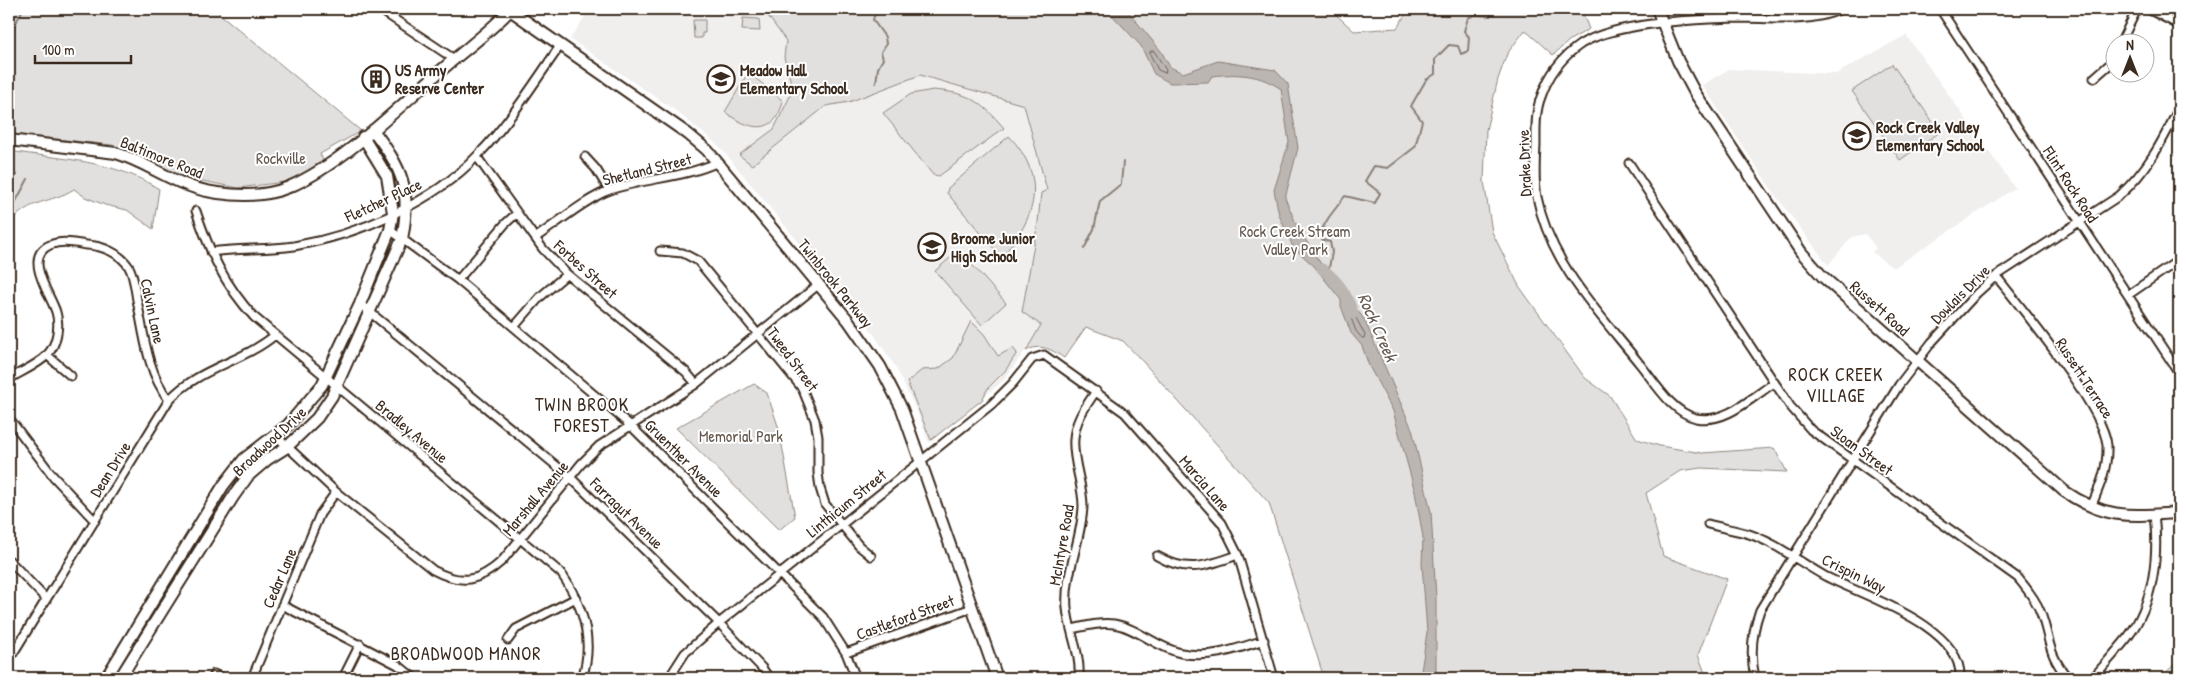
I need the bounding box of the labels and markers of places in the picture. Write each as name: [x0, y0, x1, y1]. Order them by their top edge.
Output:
place label: US Army Reserve Center: [395, 59, 485, 99]
place label: Meadow Hall Elementary School: [740, 59, 849, 100]
building icon: US Army Reserve Center: [361, 64, 391, 94]
school or university icon: Meadow Hall Elementary School: [706, 64, 736, 94]
place label: Rock Creek Valley Elementary School: [1876, 116, 1985, 157]
school or university icon: Rock Creek Valley Elementary School: [1842, 121, 1872, 151]
place label: Broome Junior High School: [951, 227, 1036, 268]
school or university icon: Broome Junior High School: [917, 232, 947, 262]

